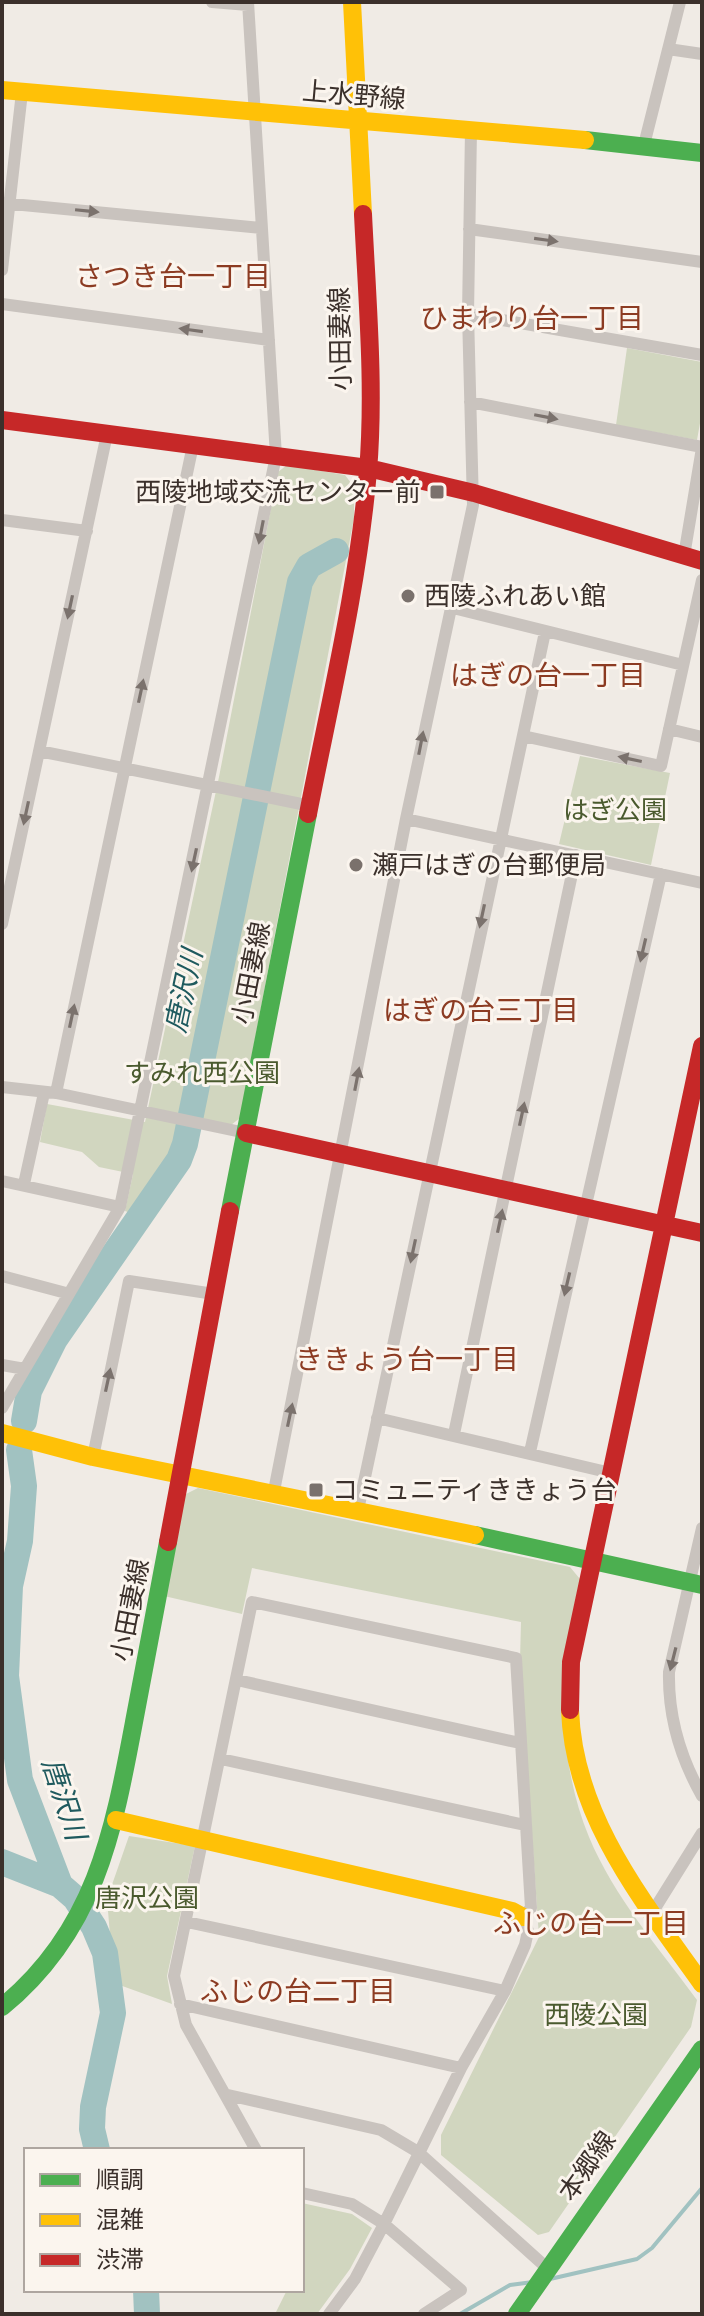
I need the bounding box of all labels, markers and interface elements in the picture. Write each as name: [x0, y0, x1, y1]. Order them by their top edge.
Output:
street label: 上水野線: [301, 76, 407, 114]
one-way arrow: [75, 205, 100, 218]
one-way arrow: [534, 234, 559, 247]
district label: さつき台一丁目: [75, 261, 271, 292]
street label: 小田妻線: [324, 287, 356, 391]
district label: ひまわり台一丁目: [420, 303, 644, 334]
one-way arrow: [178, 323, 203, 336]
one-way arrow: [534, 411, 559, 423]
place label: 西陵地域交流センター前: [135, 477, 421, 507]
marker: 西陵地域交流センター前: [428, 483, 446, 501]
one-way arrow: [254, 520, 266, 545]
place label: 西陵ふれあい館: [424, 581, 606, 611]
marker: 西陵ふれあい館: [399, 587, 417, 605]
one-way arrow: [63, 594, 76, 619]
district label: はぎの台一丁目: [450, 660, 646, 691]
one-way arrow: [135, 678, 148, 703]
one-way arrow: [416, 730, 428, 755]
one-way arrow: [618, 752, 643, 765]
park label: はぎ公園: [563, 795, 667, 825]
one-way arrow: [19, 801, 32, 826]
one-way arrow: [187, 848, 200, 873]
place label: 瀬戸はぎの台郵便局: [372, 850, 606, 880]
marker: 瀬戸はぎの台郵便局: [347, 856, 365, 874]
one-way arrow: [475, 904, 488, 929]
street label: 小田妻線: [226, 919, 276, 1027]
one-way arrow: [637, 938, 649, 963]
water label: 唐沢川: [160, 944, 209, 1035]
district label: はぎの台三丁目: [383, 995, 579, 1026]
one-way arrow: [66, 1004, 79, 1029]
park label: すみれ西公園: [124, 1058, 280, 1088]
one-way arrow: [352, 1067, 364, 1092]
one-way arrow: [516, 1101, 529, 1126]
one-way arrow: [494, 1208, 507, 1233]
one-way arrow: [406, 1238, 418, 1263]
one-way arrow: [560, 1272, 573, 1297]
district label: ききょう台一丁目: [295, 1344, 519, 1375]
one-way arrow: [103, 1367, 115, 1392]
one-way arrow: [284, 1402, 297, 1427]
place label: コミュニティききょう台: [332, 1475, 616, 1505]
marker: コミュニティききょう台: [307, 1481, 325, 1499]
street label: 小田妻線: [105, 1556, 155, 1664]
one-way arrow: [666, 1646, 678, 1671]
water label: 唐沢川: [36, 1754, 93, 1847]
park label: 唐沢公園: [95, 1883, 199, 1913]
district label: ふじの台一丁目: [493, 1908, 689, 1939]
district label: ふじの台二丁目: [200, 1976, 396, 2007]
park label: 西陵公園: [544, 2000, 648, 2030]
street label: 本郷線: [552, 2125, 622, 2207]
legend: [24, 2148, 304, 2292]
text: 順調: [96, 2166, 144, 2193]
text: 混雑: [96, 2206, 144, 2233]
text: 渋滞: [96, 2246, 144, 2273]

